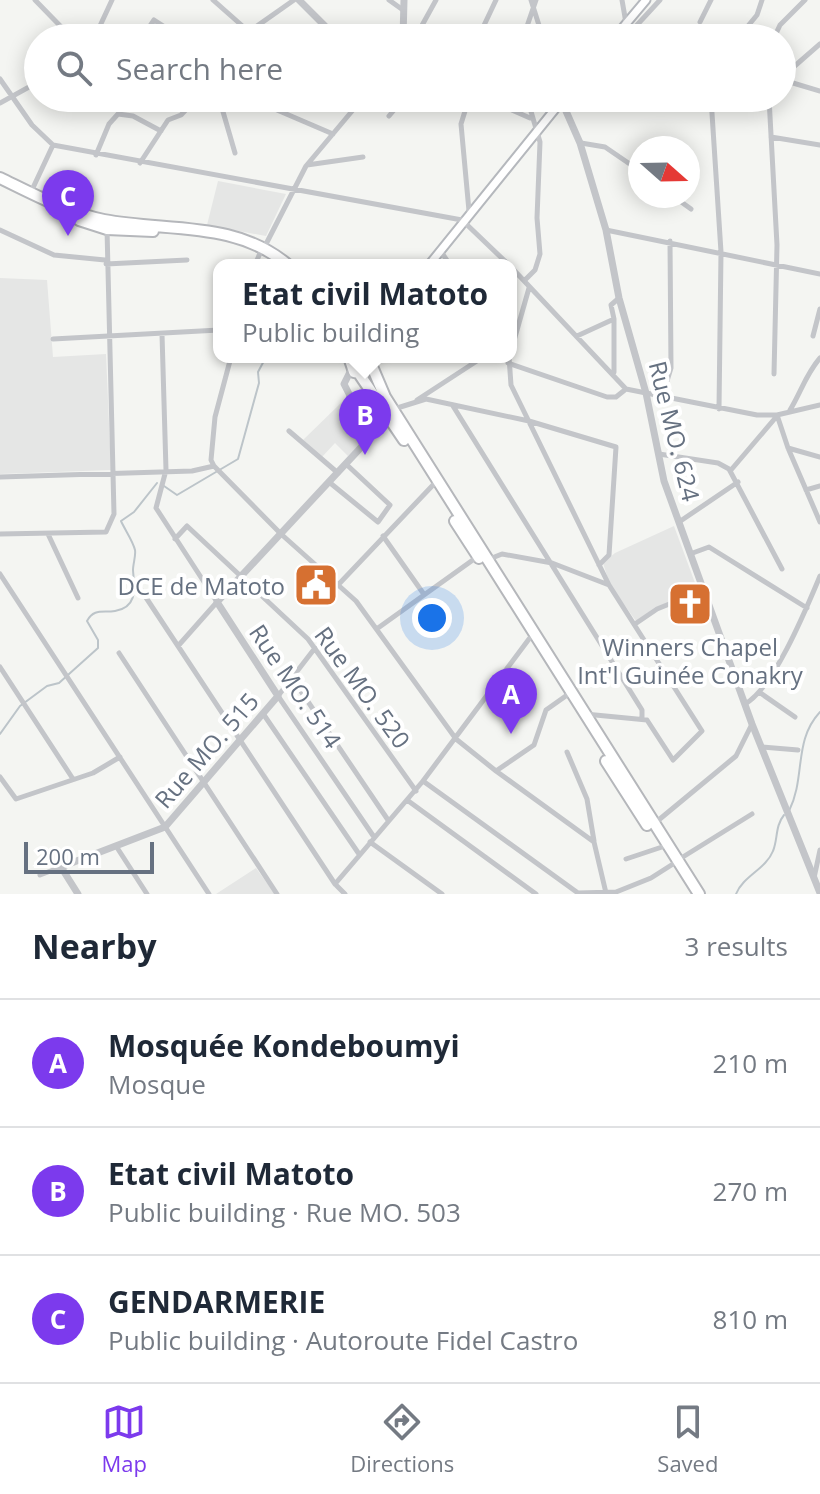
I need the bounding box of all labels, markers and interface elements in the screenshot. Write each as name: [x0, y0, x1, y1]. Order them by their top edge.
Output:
search box: [24, 24, 796, 112]
icon: search: [52, 46, 96, 90]
text: Search here: [116, 48, 283, 89]
north arrow: [628, 136, 700, 208]
pin: C: [42, 170, 94, 236]
popup: [213, 259, 517, 363]
text: Etat civil Matoto: [242, 273, 488, 314]
text: Public building: [242, 314, 419, 350]
street label: Rue MO. 624: [642, 358, 708, 505]
pin: B: [339, 389, 391, 455]
public building icon: DCE de Matoto: [292, 561, 340, 609]
place label: DCE de Matoto: [118, 569, 285, 602]
church icon: Winners Chapel Int'l Guinée Conakry: [666, 580, 714, 628]
your location: [412, 598, 452, 638]
street label: Rue MO. 514: [242, 617, 350, 755]
street label: Rue MO. 520: [308, 619, 418, 755]
place label: Winners Chapel Int'l Guinée Conakry: [577, 630, 804, 691]
pin: A: [485, 668, 537, 734]
street label: Rue MO. 515: [147, 685, 265, 815]
scale bar: [24, 838, 154, 874]
text: 200 m: [36, 841, 100, 871]
text: Nearby: [32, 923, 157, 969]
text: 3 results: [685, 928, 788, 964]
text: Mosquée Kondeboumyi: [108, 1025, 460, 1066]
text: A: [49, 1045, 67, 1081]
text: 210 m: [713, 1045, 788, 1081]
text: Mosque: [108, 1066, 206, 1102]
text: Etat civil Matoto: [108, 1153, 354, 1194]
text: B: [49, 1173, 67, 1209]
text: 270 m: [713, 1173, 788, 1209]
text: Public building · Rue MO. 503: [108, 1194, 461, 1230]
text: GENDARMERIE: [108, 1281, 325, 1322]
text: C: [50, 1301, 66, 1337]
text: 810 m: [713, 1301, 788, 1337]
text: Public building · Autoroute Fidel Castro: [108, 1322, 578, 1358]
tab: Map: [102, 1400, 147, 1478]
tab: Directions: [350, 1400, 454, 1478]
tab: Saved: [657, 1400, 718, 1478]

